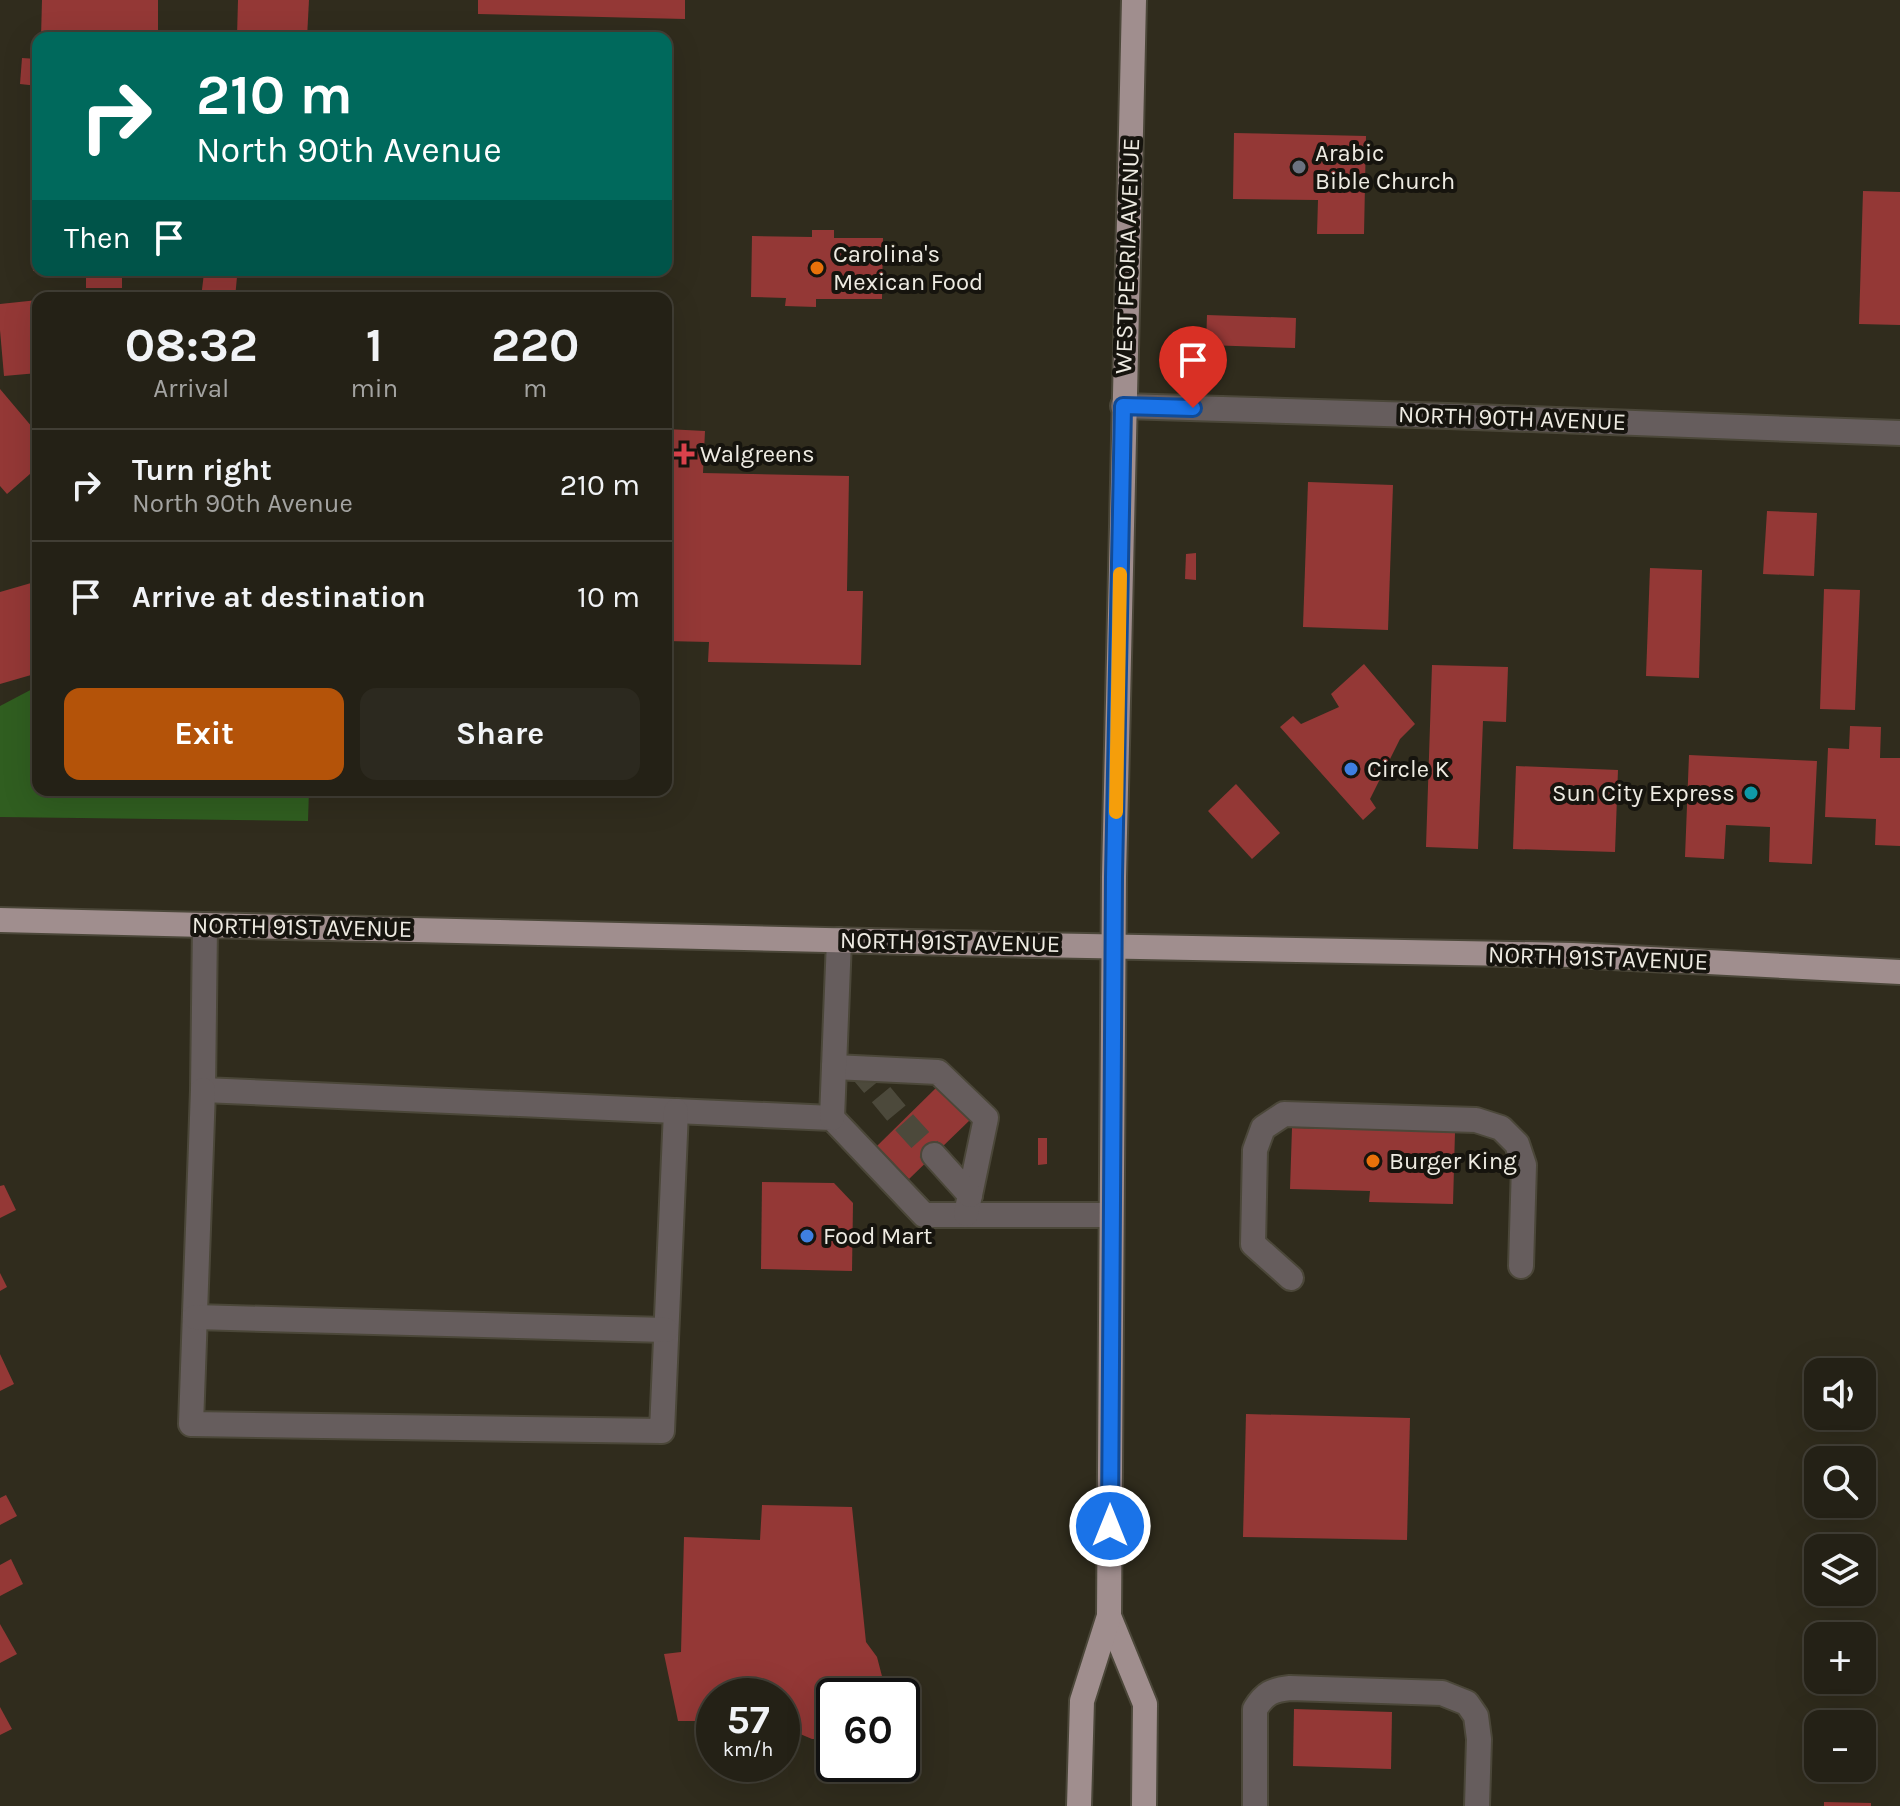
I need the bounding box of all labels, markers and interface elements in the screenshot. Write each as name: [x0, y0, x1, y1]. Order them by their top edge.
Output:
text: 210 m: [196, 62, 353, 127]
icon: right: [64, 64, 168, 168]
text: North 90th Avenue: [196, 129, 502, 171]
street label: WEST PEORIA AVENUE: [1109, 138, 1145, 374]
place label: Arabic Bible Church: [1315, 139, 1455, 195]
marker: Arabic Bible Church: [1290, 158, 1308, 176]
icon: arrive: [147, 216, 191, 260]
text: Then: [64, 220, 131, 256]
place label: Carolina's Mexican Food: [833, 240, 983, 296]
marker: Carolina's Mexican Food: [808, 259, 826, 277]
text: 08:32: [125, 317, 258, 373]
text: 1: [366, 317, 383, 373]
text: 220: [491, 317, 579, 373]
pin: [1159, 326, 1227, 408]
icon: arrive: [1171, 338, 1215, 382]
text: Arrival: [153, 373, 229, 404]
text: min: [350, 373, 398, 404]
text: m: [523, 373, 547, 404]
street label: NORTH 90TH AVENUE: [1398, 400, 1626, 436]
place label: Walgreens: [700, 440, 815, 468]
marker: Walgreens: [675, 445, 693, 463]
text: Turn right: [132, 452, 272, 488]
icon: right: [64, 463, 108, 507]
text: 210 m: [560, 467, 640, 503]
text: North 90th Avenue: [132, 488, 353, 519]
icon: arrive: [64, 575, 108, 619]
text: Arrive at destination: [132, 579, 426, 615]
text: 10 m: [577, 579, 640, 615]
button: Exit: [64, 688, 344, 780]
button: Share: [360, 688, 640, 780]
place label: Circle K: [1367, 755, 1450, 783]
marker: Circle K: [1342, 760, 1360, 778]
place label: Sun City Express: [1552, 779, 1735, 807]
marker: Sun City Express: [1742, 784, 1760, 802]
street label: NORTH 91ST AVENUE: [192, 911, 412, 943]
street label: NORTH 91ST AVENUE: [840, 926, 1060, 958]
street label: NORTH 91ST AVENUE: [1488, 940, 1708, 976]
place label: Burger King: [1389, 1147, 1517, 1175]
marker: Burger King: [1364, 1152, 1382, 1170]
place label: Food Mart: [823, 1222, 932, 1250]
marker: Food Mart: [798, 1227, 816, 1245]
map controls: [1804, 1358, 1876, 1782]
button: sound: [1804, 1358, 1876, 1430]
button: search: [1804, 1446, 1876, 1518]
position arrow: [1068, 1484, 1152, 1568]
button: layers: [1804, 1534, 1876, 1606]
button: +: [1804, 1622, 1876, 1694]
speed limit sign: 60: [816, 1678, 920, 1782]
text: 57: [726, 1696, 770, 1743]
button: −: [1804, 1710, 1876, 1782]
text: km/h: [723, 1738, 773, 1761]

